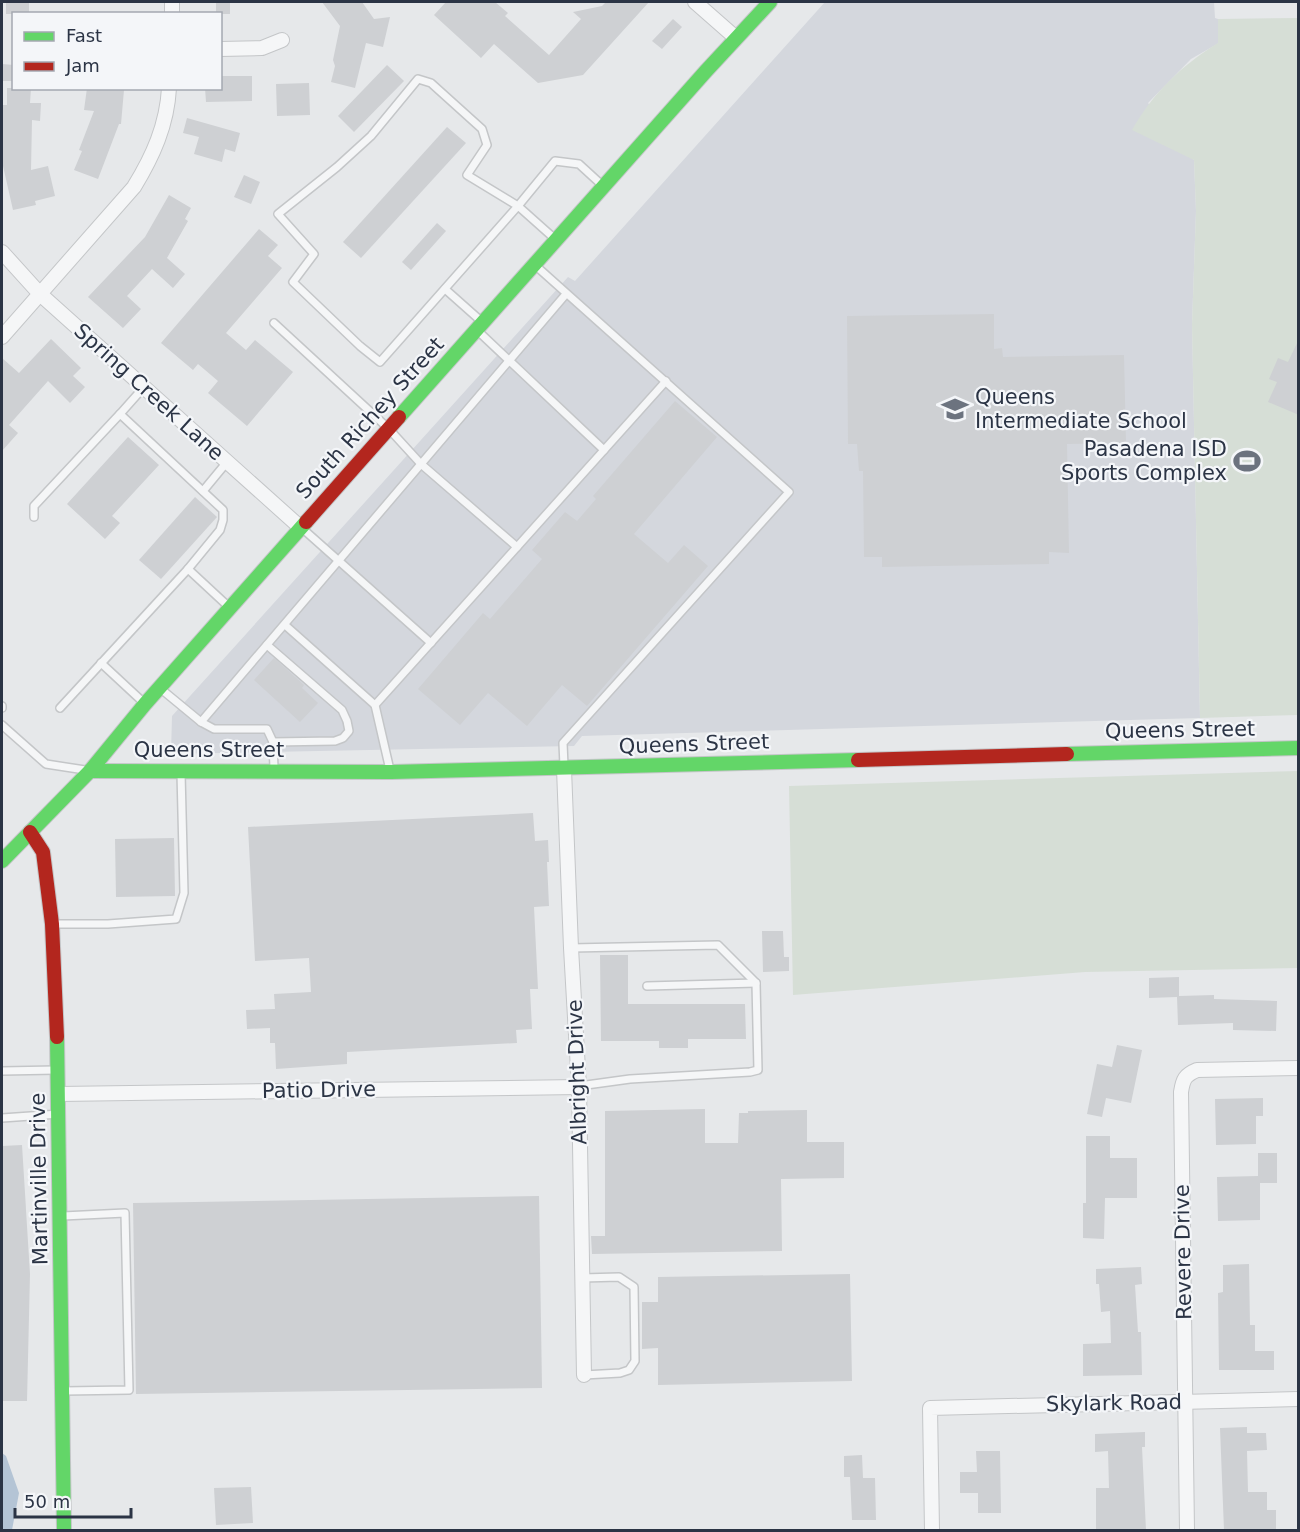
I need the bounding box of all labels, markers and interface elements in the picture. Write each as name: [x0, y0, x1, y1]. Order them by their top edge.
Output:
legend: [12, 12, 222, 90]
text: Fast: [66, 25, 102, 46]
text: Jam: [65, 55, 100, 76]
street label: Spring Creek Lane: [69, 319, 229, 465]
street label: South Richey Street: [291, 332, 449, 504]
place label: Queens Intermediate School: [975, 385, 1187, 433]
school or university icon: Queens Intermediate School: [940, 394, 970, 424]
place label: Pasadena ISD Sports Complex: [1061, 437, 1227, 485]
sports icon: Pasadena ISD Sports Complex: [1232, 446, 1262, 476]
street label: Queens Street: [1105, 717, 1255, 743]
street label: Queens Street: [618, 729, 770, 759]
street label: Queens Street: [134, 738, 284, 762]
street label: Albright Drive: [562, 999, 592, 1145]
street label: Patio Drive: [262, 1077, 376, 1103]
street label: Martinville Drive: [25, 1093, 53, 1265]
street label: Revere Drive: [1170, 1184, 1196, 1320]
street label: Skylark Road: [1046, 1390, 1182, 1416]
scale bar: [15, 1481, 130, 1519]
text: 50 m: [24, 1491, 70, 1512]

